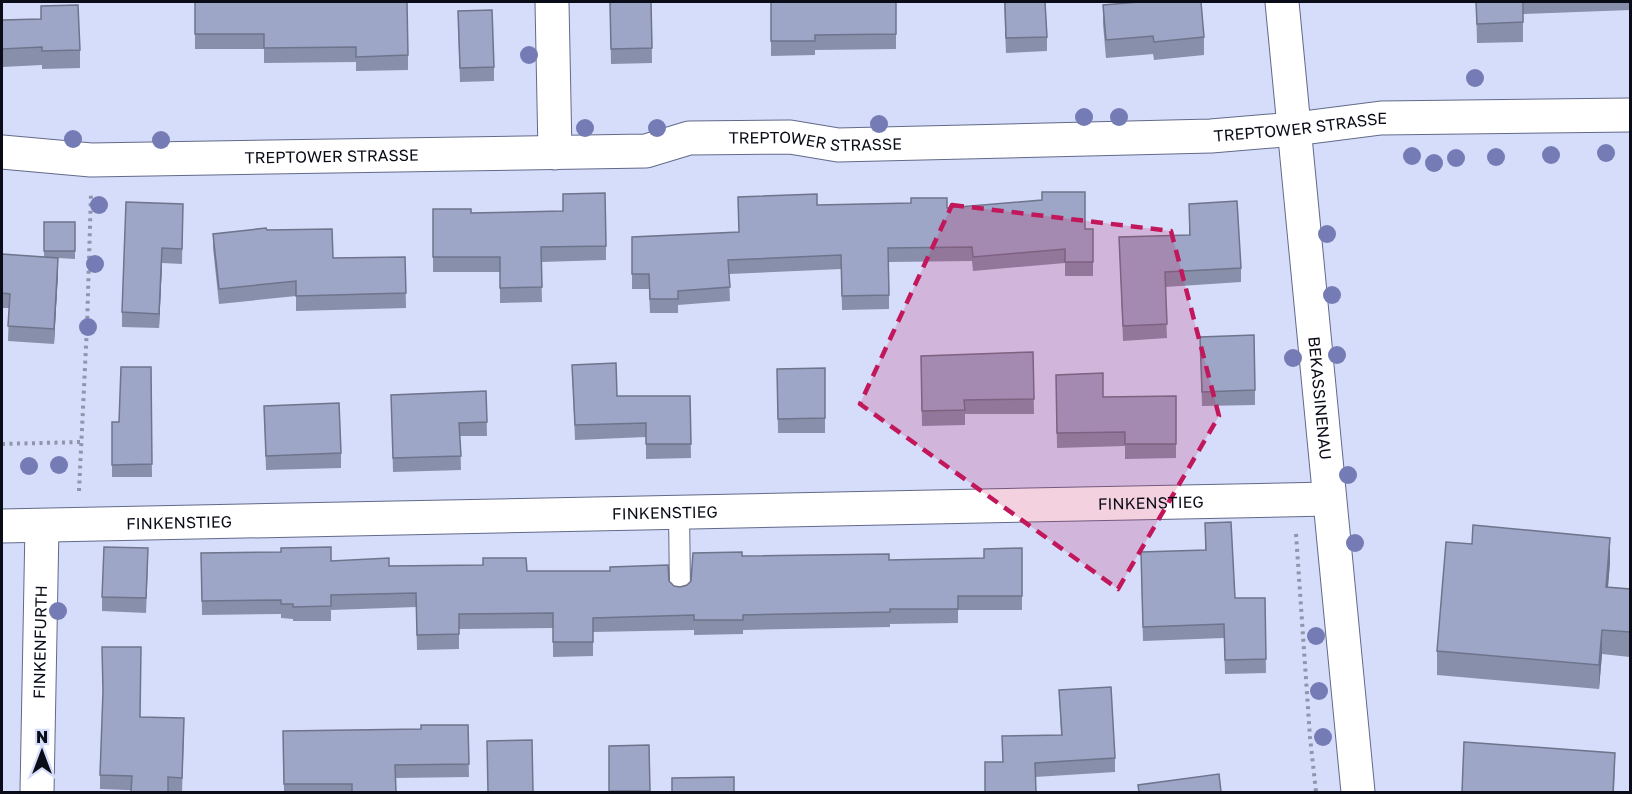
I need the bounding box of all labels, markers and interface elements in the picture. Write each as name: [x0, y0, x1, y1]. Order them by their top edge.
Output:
street label: TREPTOWER STRASSE: [1213, 108, 1387, 146]
street label: TREPTOWER STRASSE: [729, 127, 902, 155]
street label: TREPTOWER STRASSE: [244, 145, 419, 168]
street label: BEKASSINENAU: [1304, 335, 1336, 461]
street label: FINKENSTIEG: [1098, 492, 1204, 514]
street label: FINKENSTIEG: [612, 501, 718, 524]
street label: FINKENSTIEG: [126, 511, 232, 533]
street label: FINKENFURTH: [29, 585, 51, 699]
north arrow: [12, 722, 72, 782]
text: N: [36, 727, 48, 747]

